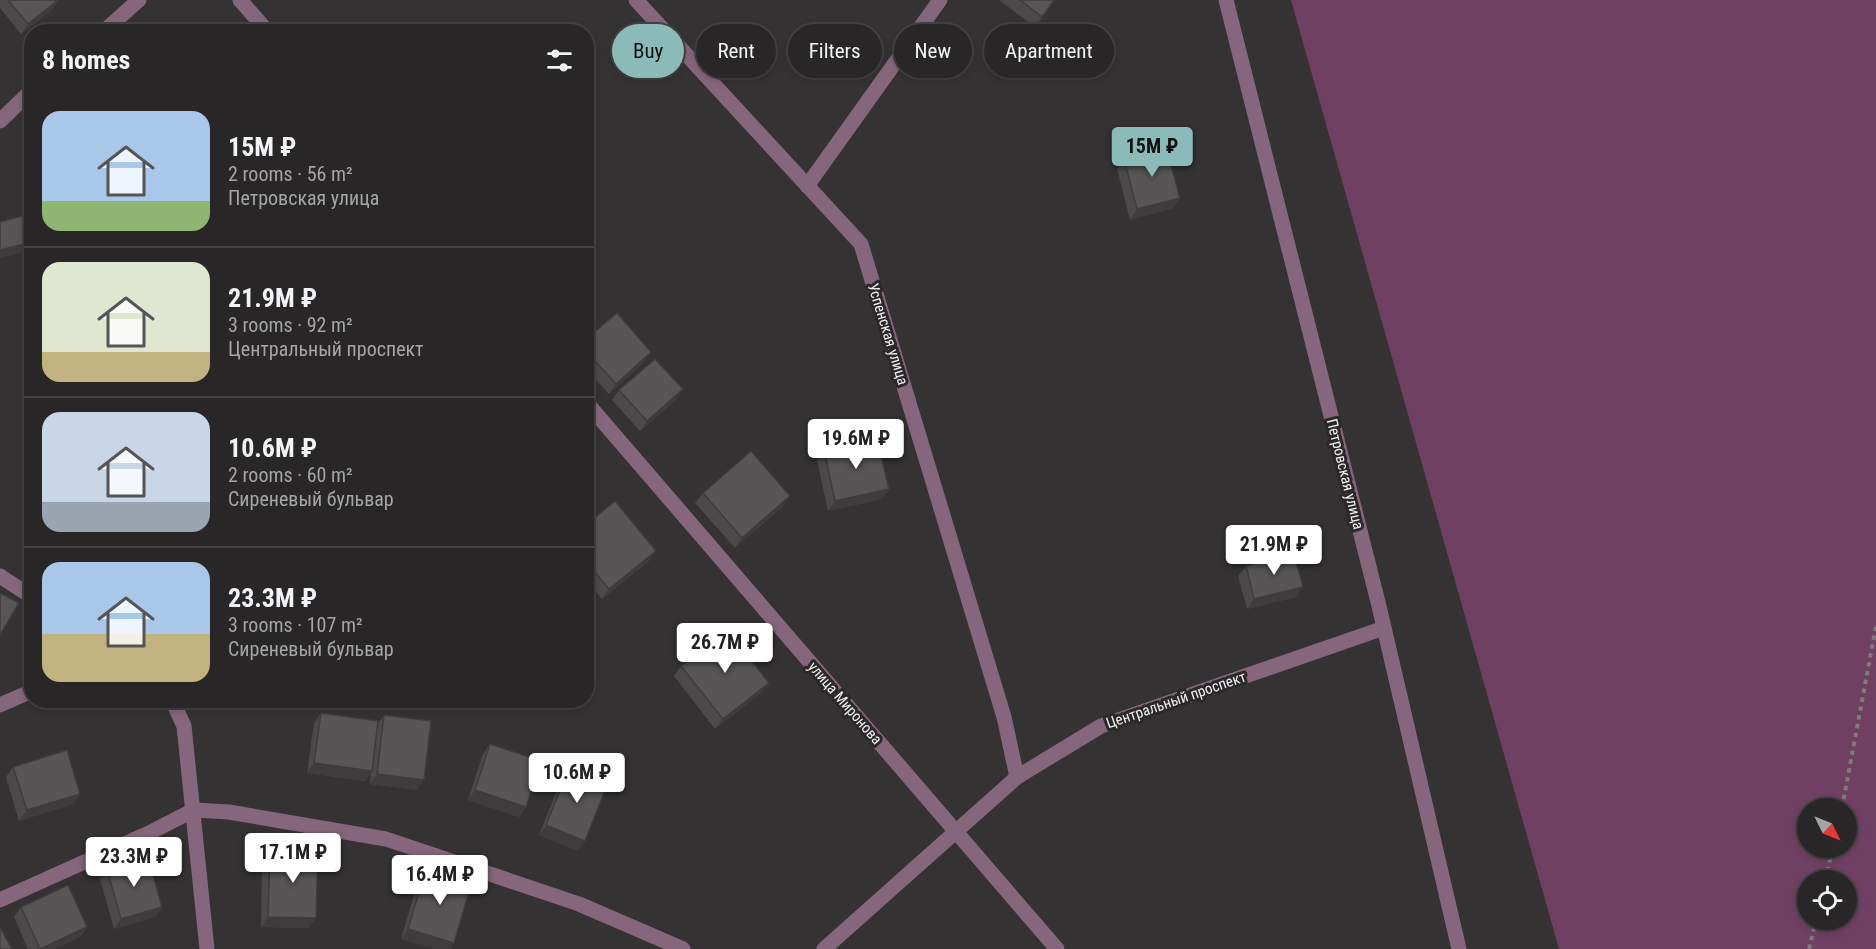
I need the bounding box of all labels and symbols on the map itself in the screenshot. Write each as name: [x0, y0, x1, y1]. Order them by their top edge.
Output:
pin: 15M ₽: [1110, 127, 1194, 178]
street label: Успенская улица: [864, 281, 912, 387]
street label: Петровская улица: [1323, 417, 1367, 531]
pin: 19.6M ₽: [801, 419, 911, 470]
pin: 21.9M ₽: [1219, 525, 1329, 576]
pin: 26.7M ₽: [670, 623, 780, 674]
street label: улица Миронова: [804, 658, 886, 748]
street label: Центральный проспект: [1104, 668, 1248, 732]
pin: 10.6M ₽: [522, 753, 632, 804]
north arrow: [1797, 798, 1857, 858]
pin: 17.1M ₽: [238, 833, 348, 884]
pin: 23.3M ₽: [79, 837, 189, 888]
pin: 16.4M ₽: [385, 855, 495, 906]

